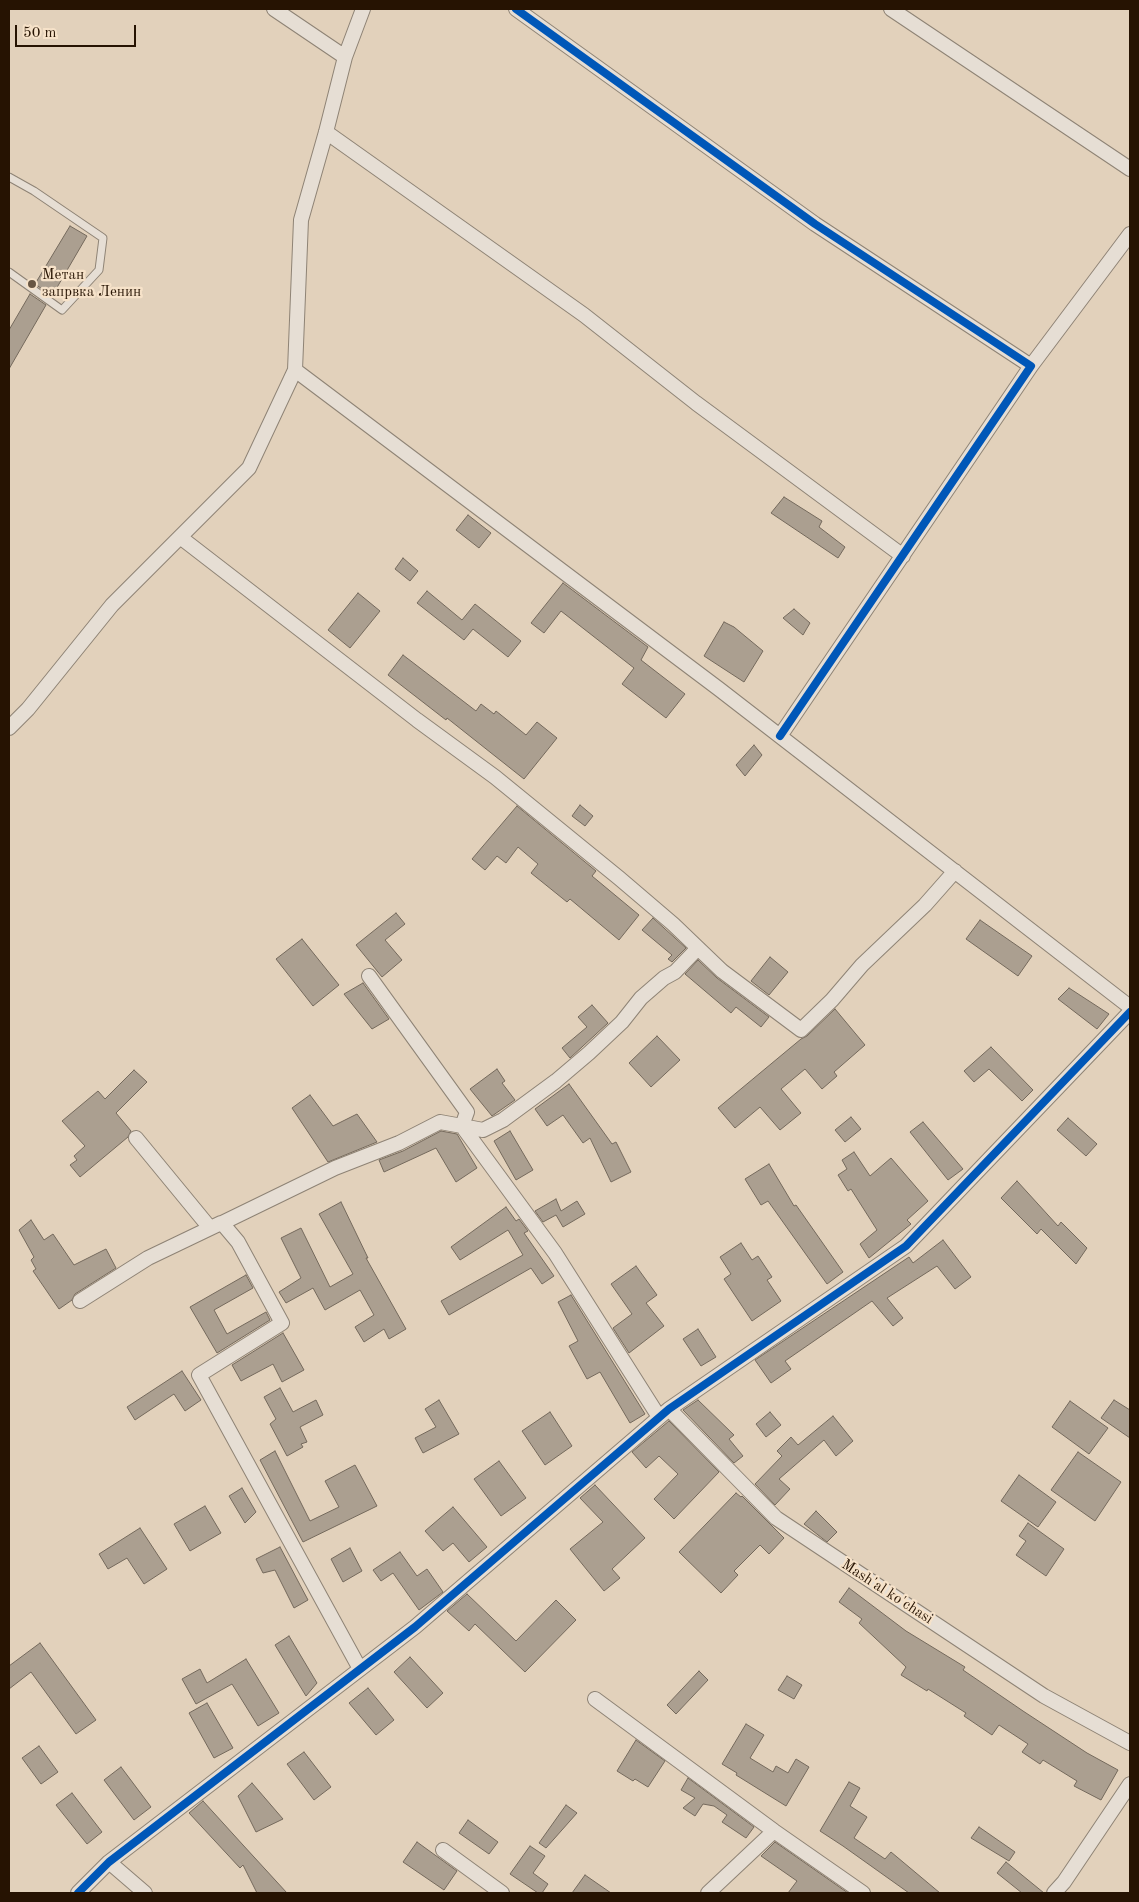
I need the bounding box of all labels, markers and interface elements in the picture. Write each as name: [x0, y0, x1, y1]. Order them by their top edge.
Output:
scale bar: [18, 15, 139, 47]
text: 50 m: [23, 26, 57, 41]
place label: Метан запрвка Ленин: [42, 266, 141, 301]
marker: Метан запрвка Ленин: [26, 278, 38, 290]
street label: Mash'al ko'chasi: [838, 1556, 936, 1628]

